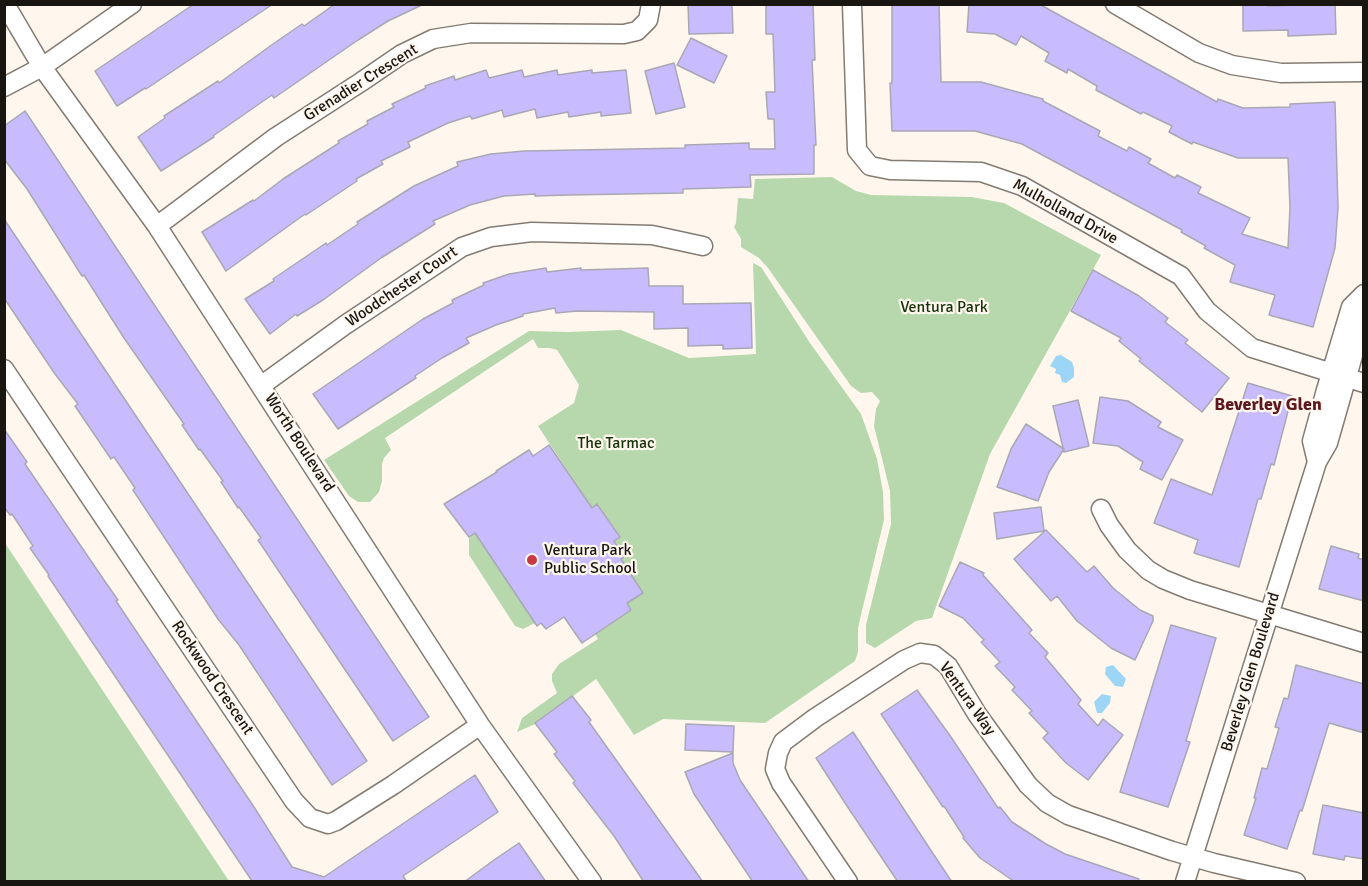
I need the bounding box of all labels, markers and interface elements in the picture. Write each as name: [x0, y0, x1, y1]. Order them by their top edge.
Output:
street label: Grenadier Crescent: [300, 40, 422, 126]
street label: Mulholland Drive: [1009, 175, 1121, 249]
street label: Woodchester Court: [342, 243, 462, 331]
park label: Ventura Park: [900, 298, 988, 318]
street label: Worth Boulevard: [260, 390, 338, 496]
district label: Beverley Glen: [1214, 394, 1322, 416]
park label: The Tarmac: [577, 434, 655, 454]
place label: Ventura Park Public School: [544, 541, 637, 579]
marker: Ventura Park Public School: [525, 553, 539, 567]
street label: Beverley Glen Boulevard: [1218, 590, 1284, 754]
street label: Rockwood Crescent: [167, 617, 257, 739]
street label: Ventura Way: [935, 659, 999, 739]

